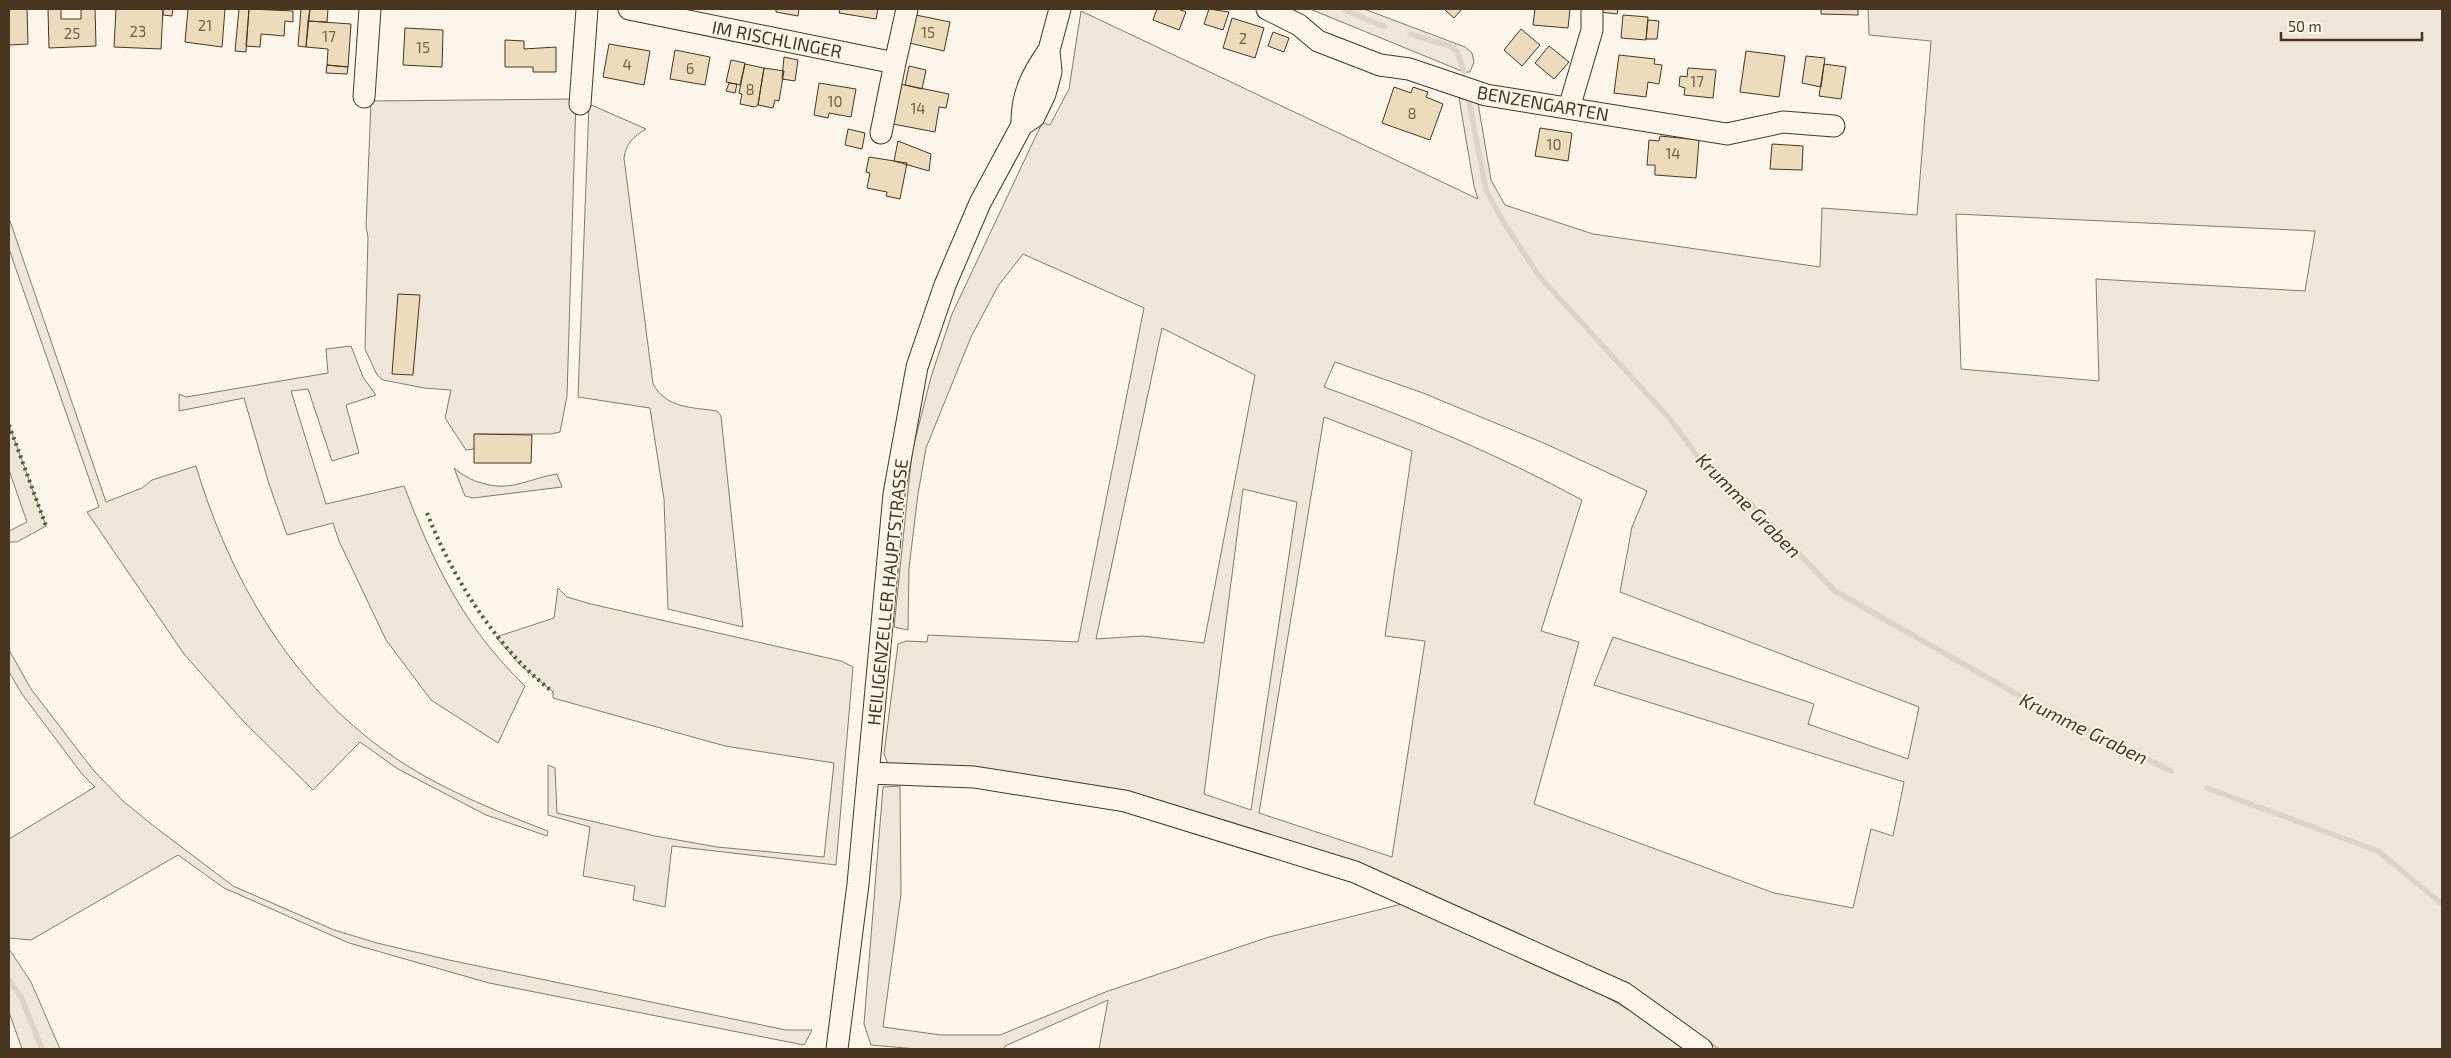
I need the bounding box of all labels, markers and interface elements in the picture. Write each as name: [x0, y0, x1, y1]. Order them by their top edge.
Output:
scale bar: [2281, 10, 2422, 42]
house number: 21: [198, 16, 212, 34]
street label: IM RISCHLINGER: [710, 16, 844, 62]
text: 50 m: [2288, 17, 2322, 35]
house number: 23: [130, 22, 146, 40]
house number: 15: [921, 23, 935, 41]
house number: 25: [64, 24, 80, 42]
house number: 17: [322, 27, 336, 45]
house number: 2: [1239, 29, 1247, 47]
house number: 15: [416, 38, 430, 56]
house number: 4: [622, 55, 632, 73]
house number: 6: [686, 59, 694, 77]
house number: 17: [1690, 72, 1704, 90]
house number: 8: [745, 80, 755, 98]
street label: BENZENGARTEN: [1475, 81, 1611, 125]
house number: 10: [827, 92, 843, 110]
house number: 14: [910, 99, 926, 117]
house number: 8: [1407, 104, 1417, 122]
house number: 10: [1546, 135, 1562, 153]
house number: 14: [1665, 144, 1681, 162]
water label: Krumme Graben: [1692, 448, 1806, 562]
street label: HEILIGENZELLER HAUPTSTRASSE: [862, 457, 912, 727]
water label: Krumme Graben: [2016, 687, 2152, 769]

